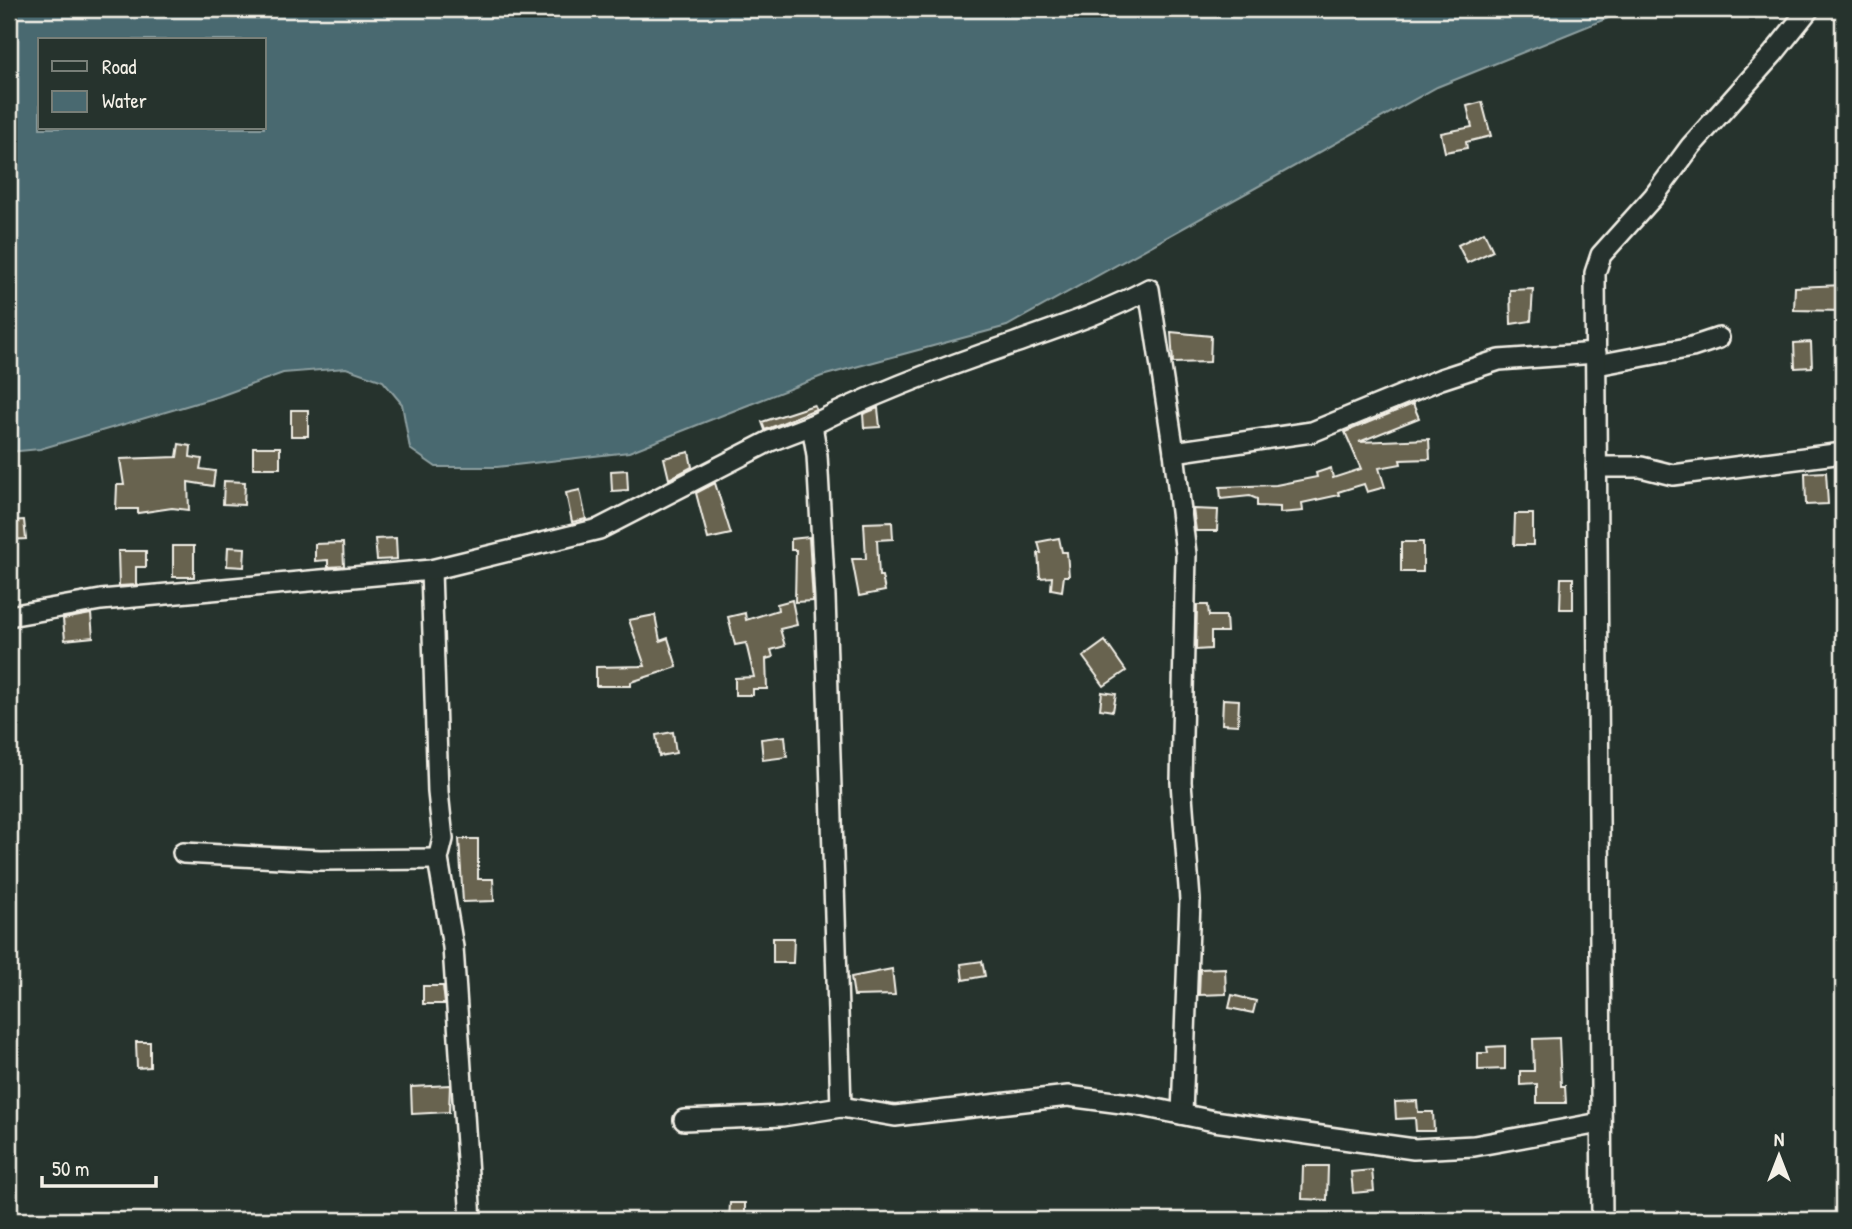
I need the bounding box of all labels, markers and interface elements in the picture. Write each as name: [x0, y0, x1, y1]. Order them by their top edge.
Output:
legend: [38, 38, 266, 130]
text: Road: [102, 52, 136, 81]
text: Water: [102, 86, 147, 115]
north arrow: [1744, 1120, 1814, 1190]
text: N: [1774, 1126, 1784, 1152]
scale bar: [42, 1145, 156, 1189]
text: 50 m: [52, 1154, 89, 1183]

